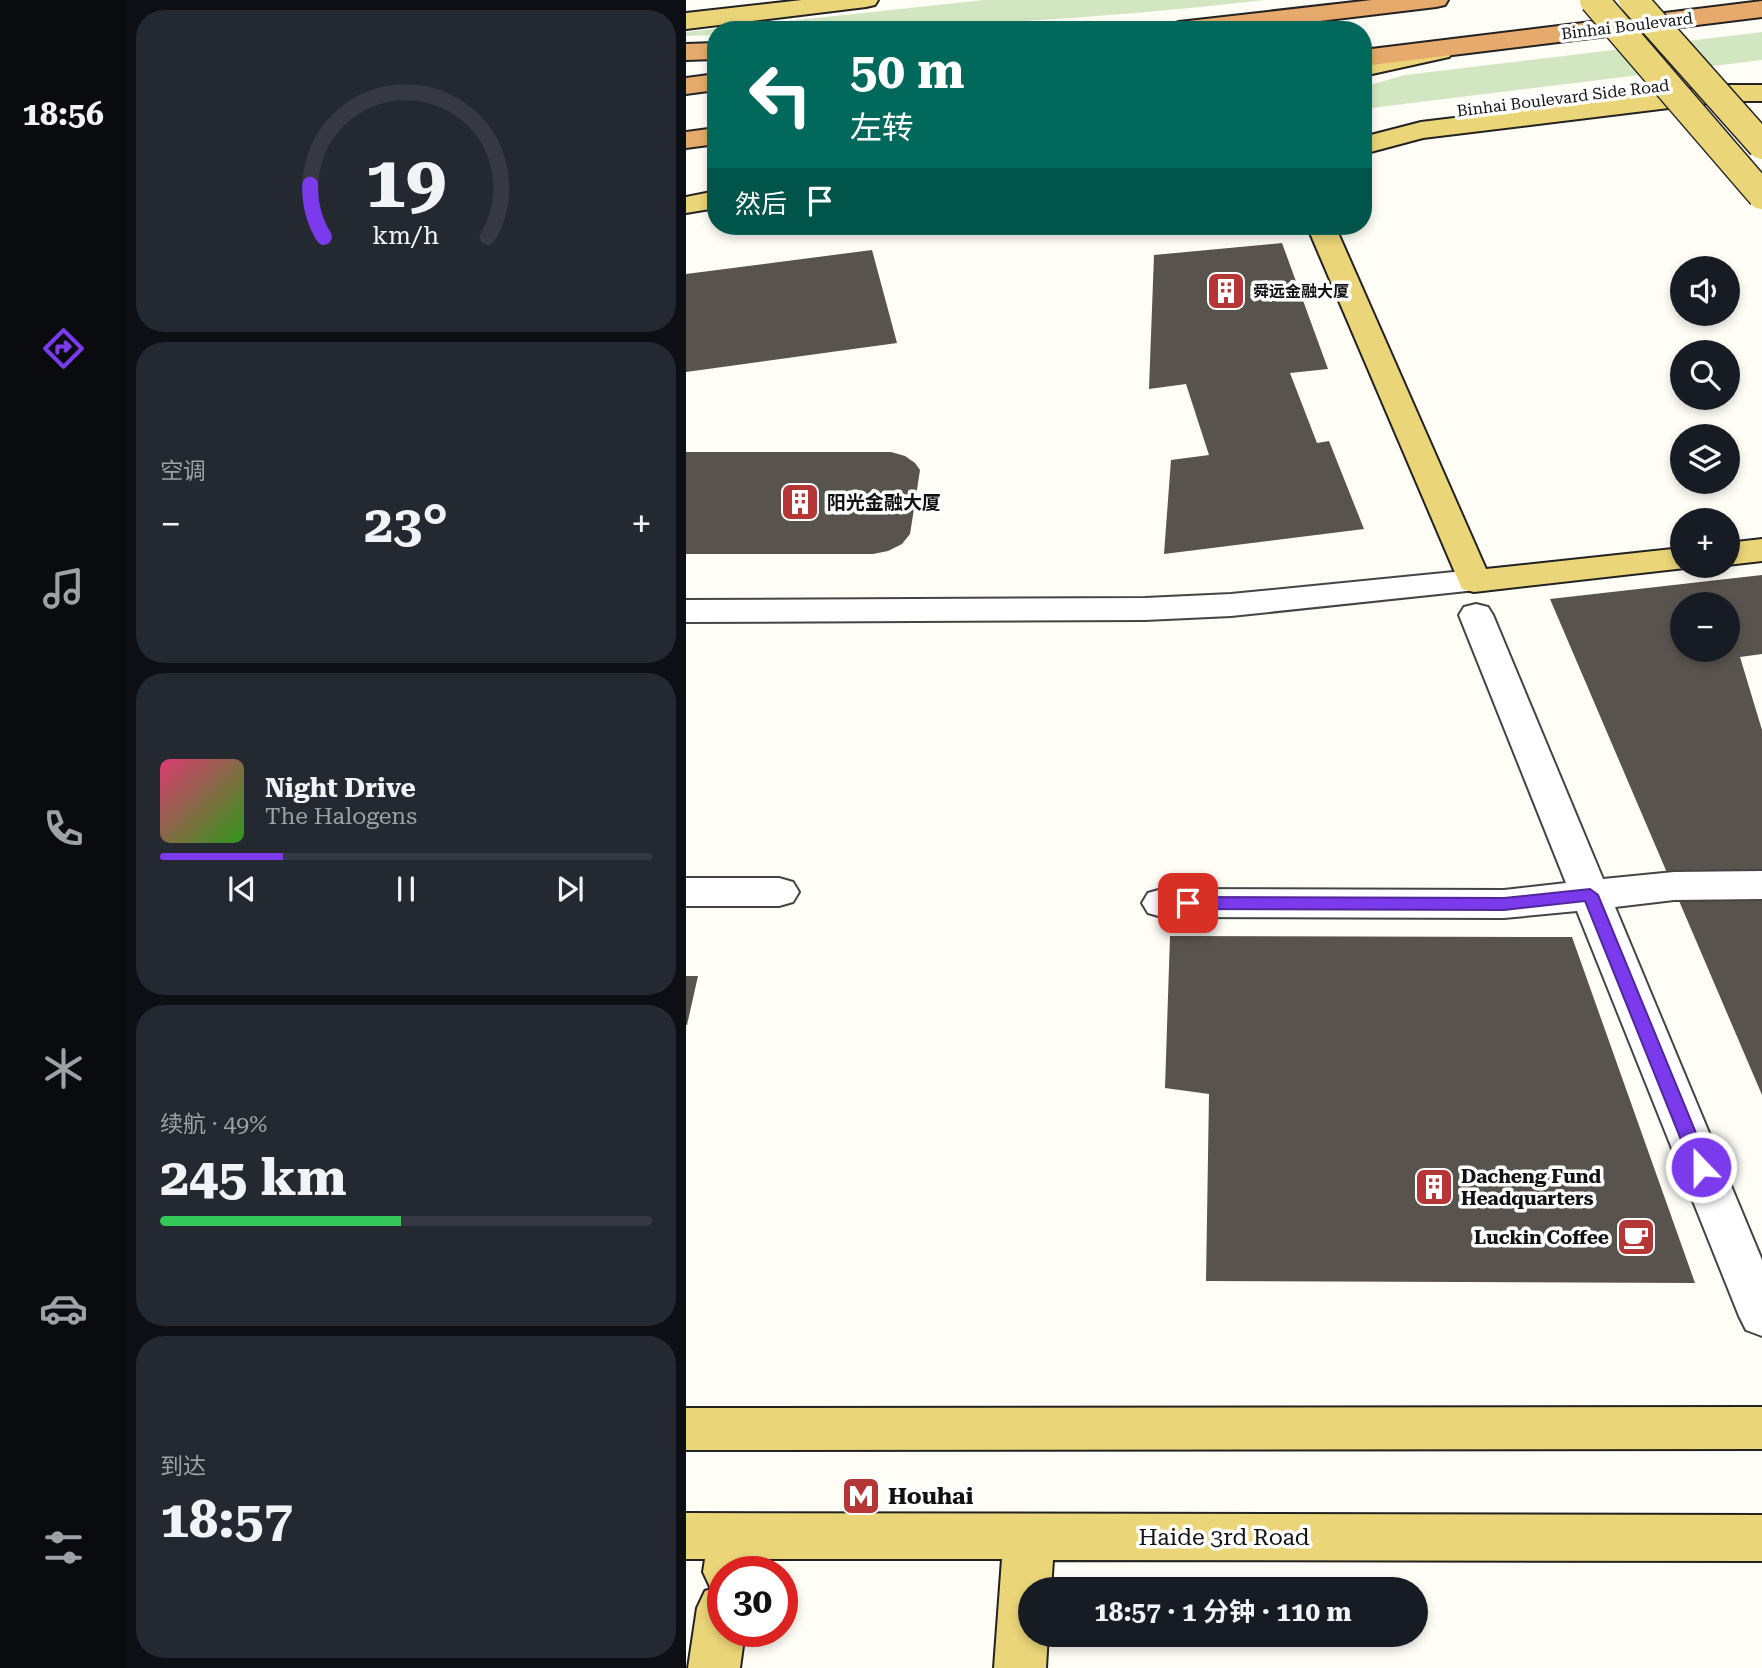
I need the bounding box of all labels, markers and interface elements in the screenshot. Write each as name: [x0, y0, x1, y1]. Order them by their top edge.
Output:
street label: Binhai Boulevard: [1560, 8, 1694, 44]
text: 50 m: [850, 43, 965, 100]
icon: left: [735, 49, 826, 140]
street label: Binhai Boulevard Side Road: [1456, 76, 1670, 120]
text: 18:56: [22, 95, 104, 133]
text: 左转: [850, 109, 914, 147]
text: 19: [365, 140, 447, 225]
icon: arrive: [801, 182, 839, 220]
text: 然后: [735, 189, 787, 219]
text: km/h: [373, 221, 439, 250]
map controls: [1670, 256, 1740, 662]
button: sound: [1670, 256, 1740, 326]
building icon: 舜远金融大厦: [1205, 270, 1247, 312]
place label: 舜远金融大厦: [1253, 282, 1349, 301]
icon: directions: [39, 324, 88, 373]
button: search: [1670, 340, 1740, 410]
button: layers: [1670, 424, 1740, 494]
text: 空调: [160, 458, 206, 485]
building icon: 阳光金融大厦: [779, 481, 821, 523]
place label: 阳光金融大厦: [827, 491, 941, 514]
text: 23°: [364, 494, 448, 555]
text: −: [160, 502, 181, 546]
text: +: [631, 502, 652, 546]
button: +: [1670, 508, 1740, 578]
icon: music: [39, 564, 88, 613]
button: −: [1670, 592, 1740, 662]
text: Night Drive: [265, 773, 416, 803]
text: The Halogens: [265, 803, 417, 830]
icon: phone: [39, 804, 88, 853]
icon: previous: [223, 870, 261, 908]
icon: pause: [387, 870, 425, 908]
icon: next: [551, 870, 589, 908]
pin: [1158, 873, 1218, 933]
icon: arrive: [1169, 884, 1207, 922]
icon: climate: [39, 1044, 88, 1093]
text: 续航 · 49%: [160, 1111, 267, 1138]
position arrow: [1664, 1130, 1738, 1204]
text: 245 km: [160, 1147, 347, 1208]
place label: Dacheng Fund Headquarters: [1461, 1165, 1601, 1210]
building icon: Dacheng Fund Headquarters: [1413, 1166, 1455, 1208]
cafe icon: Luckin Coffee: [1615, 1216, 1657, 1258]
place label: Luckin Coffee: [1474, 1226, 1609, 1249]
icon: car: [39, 1284, 88, 1333]
text: 到达: [160, 1453, 206, 1480]
metro station icon: Houhai: [840, 1475, 882, 1517]
place label: Houhai: [888, 1483, 974, 1510]
text: 18:57: [160, 1489, 293, 1550]
icon: filters: [39, 1523, 88, 1572]
street label: Haide 3rd Road: [1138, 1524, 1310, 1551]
speed limit sign: 30: [707, 1556, 798, 1647]
text: 18:57 · 1 分钟 · 110 m: [1094, 1597, 1352, 1627]

